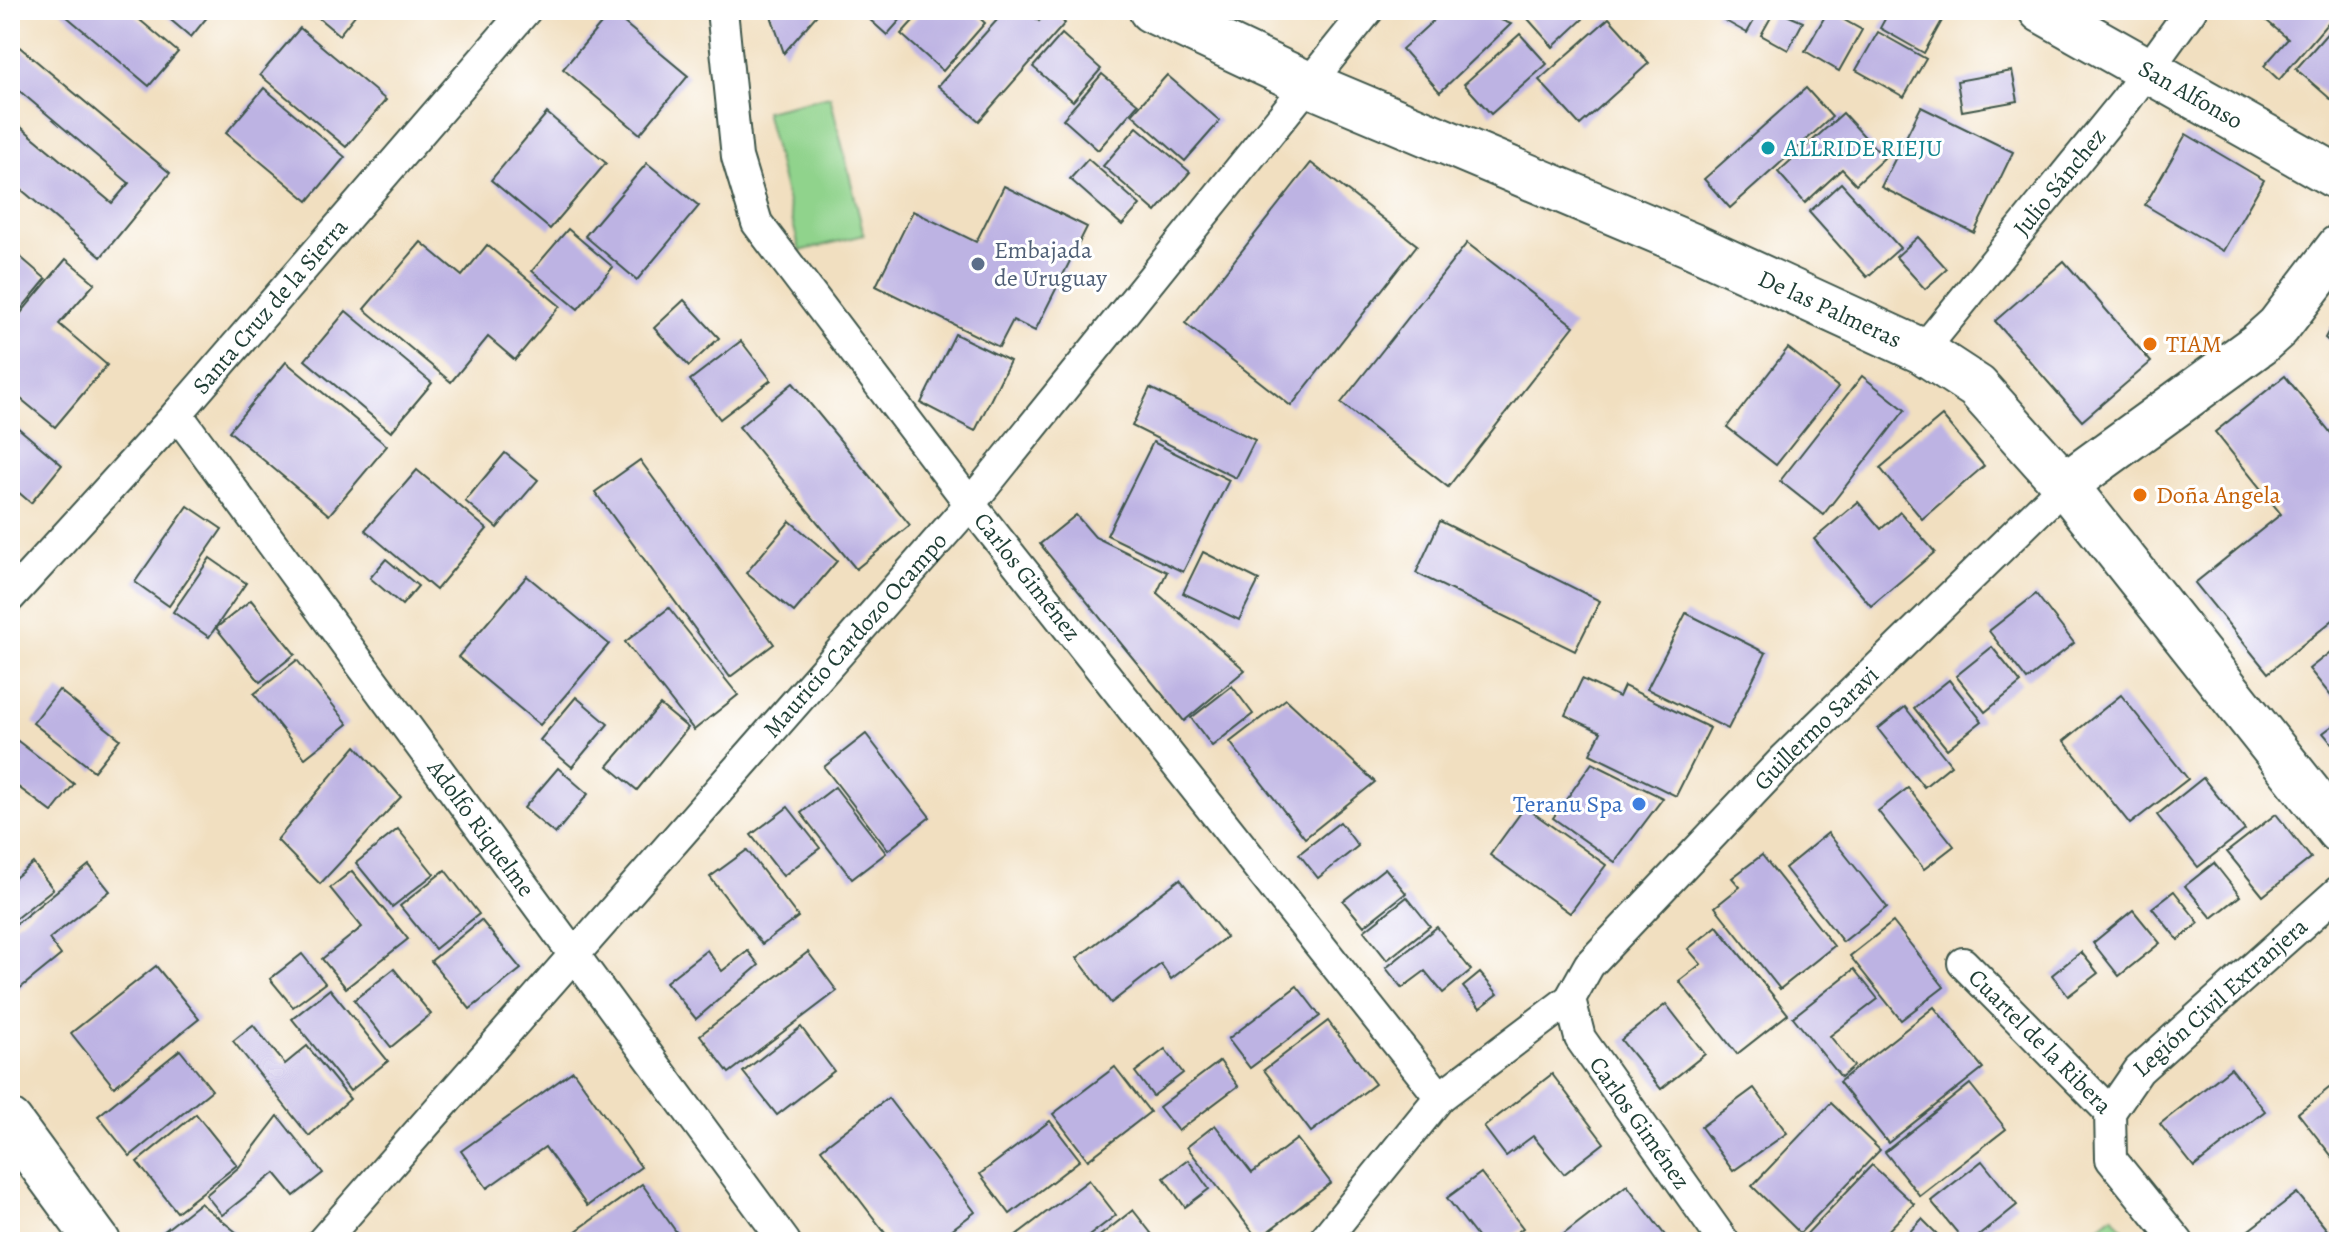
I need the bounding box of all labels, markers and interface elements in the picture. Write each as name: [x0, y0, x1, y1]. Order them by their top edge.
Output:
street label: San Alfonso: [2133, 52, 2249, 137]
street label: Julio Sánchez: [2006, 121, 2113, 243]
place label: ALLRIDE RIEJU: [1783, 132, 1942, 164]
marker: ALLRIDE RIEJU: [1759, 139, 1777, 157]
street label: Santa Cruz de la Sierra: [185, 211, 355, 401]
place label: Embajada de Uruguay: [994, 234, 1107, 294]
marker: Embajada de Uruguay: [969, 255, 987, 273]
street label: De las Palmeras: [1753, 262, 1907, 355]
place label: TIAM: [2166, 328, 2222, 360]
marker: TIAM: [2141, 335, 2159, 353]
place label: Doña Angela: [2156, 479, 2282, 511]
marker: Doña Angela: [2131, 486, 2149, 504]
street label: Carlos Giménez: [967, 506, 1088, 648]
street label: Mauricio Cardozo Ocampo: [756, 525, 954, 745]
street label: Guillermo Saravi: [1746, 659, 1886, 797]
street label: Adolfo Riquelme: [420, 753, 542, 903]
place label: Teranu Spa: [1513, 788, 1624, 820]
marker: Teranu Spa: [1630, 795, 1648, 813]
street label: Legión Civil Extranjera: [2126, 910, 2315, 1084]
street label: Cuartel de la Ribera: [1961, 962, 2120, 1122]
street label: Carlos Giménez: [1582, 1050, 1698, 1196]

